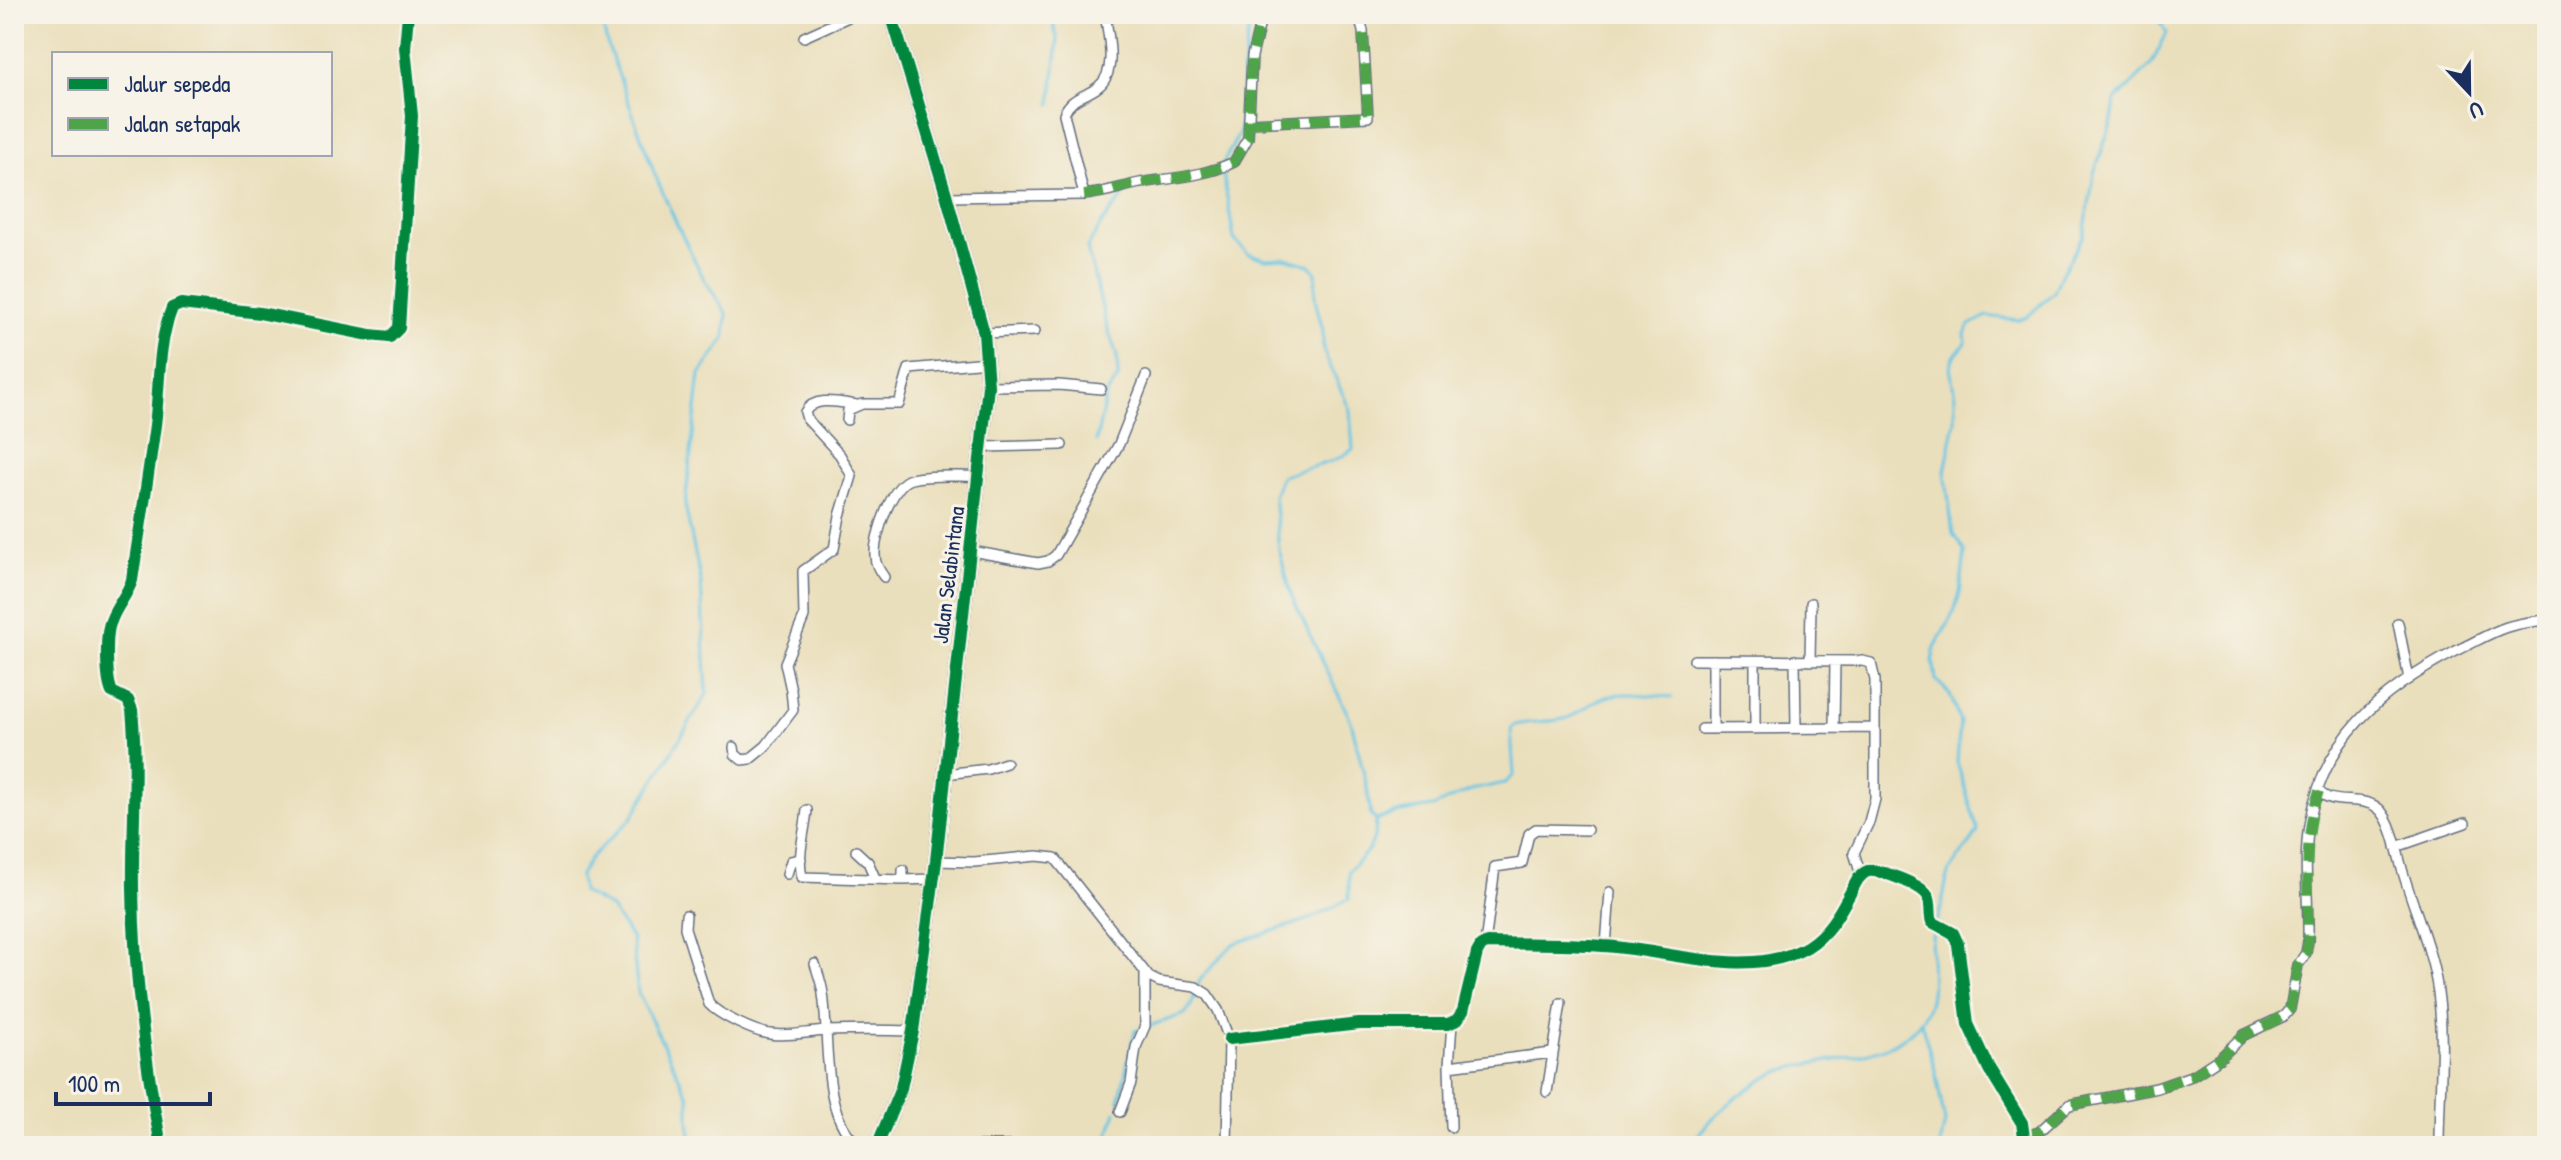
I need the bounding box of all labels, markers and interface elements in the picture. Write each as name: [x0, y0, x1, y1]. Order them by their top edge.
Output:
legend: [52, 52, 332, 156]
north arrow: [2429, 52, 2509, 132]
text: Jalur sepeda: [124, 67, 230, 99]
text: U: [2465, 94, 2488, 127]
text: Jalan setapak: [124, 107, 241, 139]
street label: Jalan Selabintana: [925, 504, 971, 645]
scale bar: [56, 1056, 210, 1106]
text: 100 m: [68, 1067, 120, 1099]

